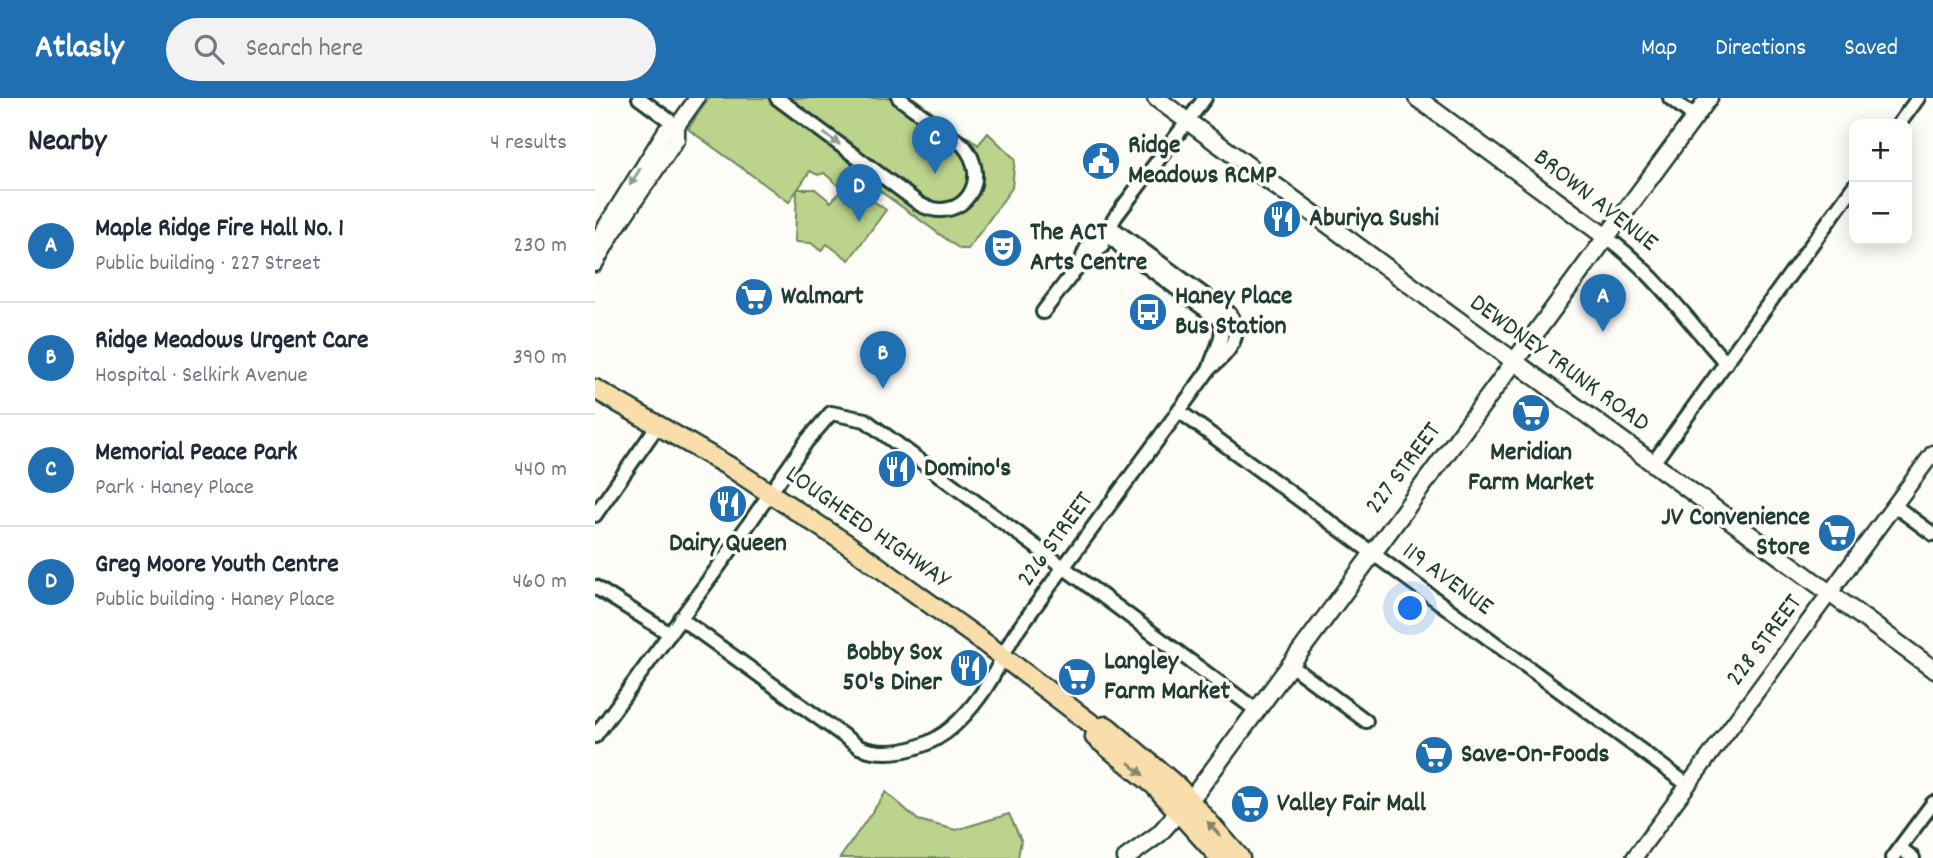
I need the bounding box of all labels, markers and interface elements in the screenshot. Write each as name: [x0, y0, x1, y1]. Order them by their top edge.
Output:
search box: [166, 18, 656, 81]
text: Atlasly: [35, 26, 124, 73]
icon: search: [190, 30, 228, 68]
text: Search here: [246, 31, 363, 68]
text: Map: [1641, 32, 1677, 66]
text: Directions: [1715, 32, 1806, 66]
text: Saved: [1844, 32, 1898, 66]
pin: C: [912, 116, 958, 174]
map controls: [1849, 119, 1912, 245]
button: +: [1849, 119, 1912, 182]
text: Nearby: [28, 122, 106, 165]
text: 4 results: [490, 127, 567, 160]
place label: Ridge Meadows RCMP: [1128, 128, 1277, 195]
one-way arrow: [823, 131, 841, 145]
public building icon: Ridge Meadows RCMP: [1080, 140, 1122, 182]
street label: BROWN AVENUE: [1525, 140, 1665, 262]
pin: D: [836, 164, 882, 222]
one-way arrow: [629, 168, 642, 187]
button: −: [1849, 182, 1912, 245]
restaurant icon: Aburiya Sushi: [1261, 198, 1303, 240]
place label: Aburiya Sushi: [1309, 201, 1439, 238]
text: Maple Ridge Fire Hall No. 1: [95, 211, 344, 248]
place label: The ACT Arts Centre: [1030, 215, 1147, 282]
theatre icon: The ACT Arts Centre: [982, 227, 1024, 269]
text: A: [45, 230, 57, 263]
text: 230 m: [513, 230, 567, 263]
text: Public building · 227 Street: [95, 248, 321, 281]
pin: A: [1580, 274, 1626, 332]
supermarket icon: Walmart: [733, 276, 775, 318]
place label: Walmart: [781, 279, 864, 316]
place label: Haney Place Bus Station: [1175, 279, 1293, 346]
street label: DEWDNEY TRUNK ROAD: [1463, 288, 1655, 440]
bus stop icon: Haney Place Bus Station: [1127, 291, 1169, 333]
text: Ridge Meadows Urgent Care: [95, 323, 368, 360]
pin: B: [860, 331, 906, 389]
text: B: [46, 342, 56, 375]
text: 390 m: [513, 342, 567, 375]
text: Hospital · Selkirk Avenue: [95, 360, 308, 393]
supermarket icon: Meridian Farm Market: [1510, 392, 1552, 434]
street label: 227 STREET: [1357, 415, 1451, 523]
text: Memorial Peace Park: [95, 435, 297, 472]
place label: Meridian Farm Market: [1468, 435, 1594, 502]
restaurant icon: Domino's: [876, 448, 918, 490]
place label: Domino's: [924, 451, 1011, 488]
text: C: [45, 454, 57, 487]
text: 440 m: [514, 454, 567, 487]
street label: LOUGHEED HIGHWAY: [777, 457, 958, 600]
text: Park · Haney Place: [95, 472, 254, 505]
restaurant icon: Dairy Queen: [707, 483, 749, 525]
street label: 226 STREET: [1009, 484, 1104, 595]
place label: JV Convenience Store: [1661, 500, 1810, 567]
supermarket icon: JV Convenience Store: [1816, 512, 1858, 554]
place label: Dairy Queen: [669, 526, 787, 563]
street label: 119 AVENUE: [1394, 534, 1500, 626]
text: Greg Moore Youth Centre: [95, 547, 339, 584]
text: D: [45, 566, 57, 599]
text: 460 m: [513, 566, 567, 599]
text: Public building · Haney Place: [95, 584, 335, 617]
street label: 228 STREET: [1718, 586, 1813, 695]
your location: [1393, 591, 1427, 625]
place label: Bobby Sox 50's Diner: [842, 635, 942, 702]
place label: Langley Farm Market: [1104, 644, 1230, 711]
restaurant icon: Bobby Sox 50's Diner: [948, 647, 990, 689]
supermarket icon: Langley Farm Market: [1056, 656, 1098, 698]
supermarket icon: Save-On-Foods: [1413, 734, 1455, 776]
place label: Save-On-Foods: [1461, 737, 1610, 774]
one-way arrow: [1127, 761, 1145, 777]
supermarket icon: Valley Fair Mall: [1229, 783, 1271, 825]
place label: Valley Fair Mall: [1277, 786, 1427, 823]
one-way arrow: [1207, 821, 1223, 838]

